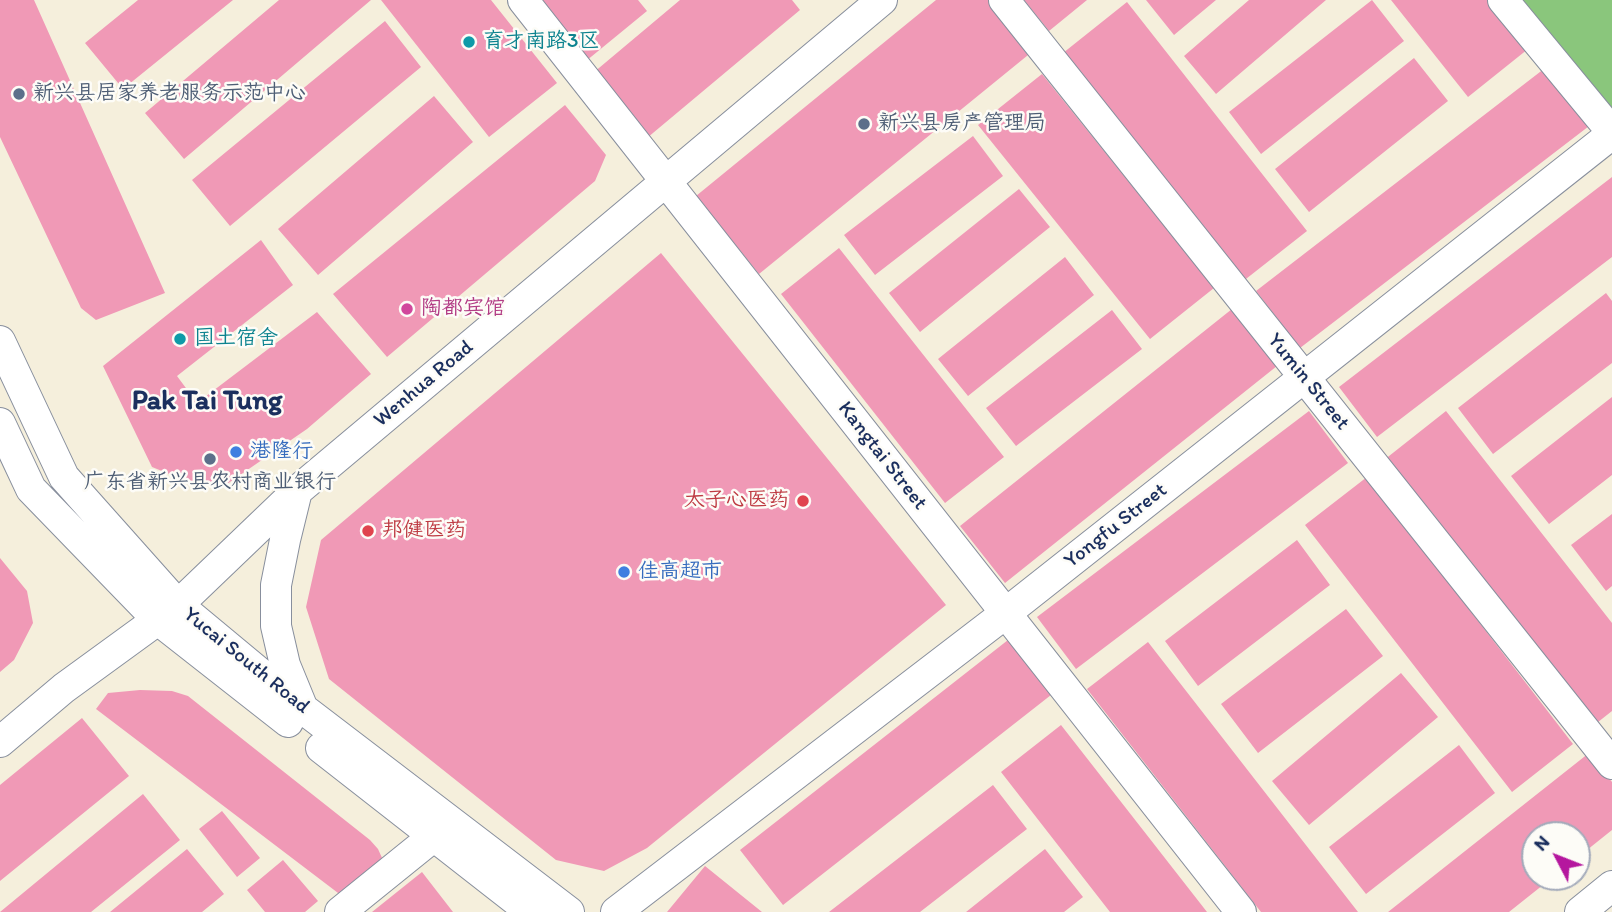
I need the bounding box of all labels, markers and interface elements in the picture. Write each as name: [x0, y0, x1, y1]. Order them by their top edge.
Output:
place label: 育才南路3区: [483, 29, 599, 55]
marker: 育才南路3区: [461, 34, 477, 50]
place label: 新兴县居家养老服务示范中心: [33, 81, 306, 107]
marker: 新兴县居家养老服务示范中心: [11, 86, 27, 102]
place label: 新兴县房产管理局: [878, 111, 1046, 137]
marker: 新兴县房产管理局: [856, 116, 872, 132]
place label: 陶都宾馆: [421, 296, 505, 322]
marker: 陶都宾馆: [399, 301, 415, 317]
place label: 国土宿舍: [194, 326, 278, 352]
street label: Yumin Street: [1261, 329, 1355, 435]
marker: 国土宿舍: [172, 331, 188, 347]
street label: Wenhua Road: [369, 335, 479, 433]
district label: Pak Tai Tung: [132, 385, 282, 419]
street label: Kangtai Street: [832, 397, 932, 515]
place label: 港隆行: [250, 439, 313, 465]
marker: 港隆行: [228, 444, 244, 460]
marker: 广东省新兴县农村商业银行: [202, 451, 218, 467]
place label: 广东省新兴县农村商业银行: [84, 470, 336, 496]
street label: Yongfu Street: [1060, 478, 1172, 574]
place label: 太子心医药: [684, 488, 789, 514]
marker: 太子心医药: [795, 493, 811, 509]
place label: 邦健医药: [382, 518, 466, 544]
marker: 邦健医药: [360, 523, 376, 539]
place label: 佳高超市: [638, 559, 722, 585]
marker: 佳高超市: [616, 564, 632, 580]
street label: Yucai South Road: [178, 602, 314, 720]
north arrow: [1521, 821, 1591, 891]
text: N: [1529, 830, 1554, 855]

